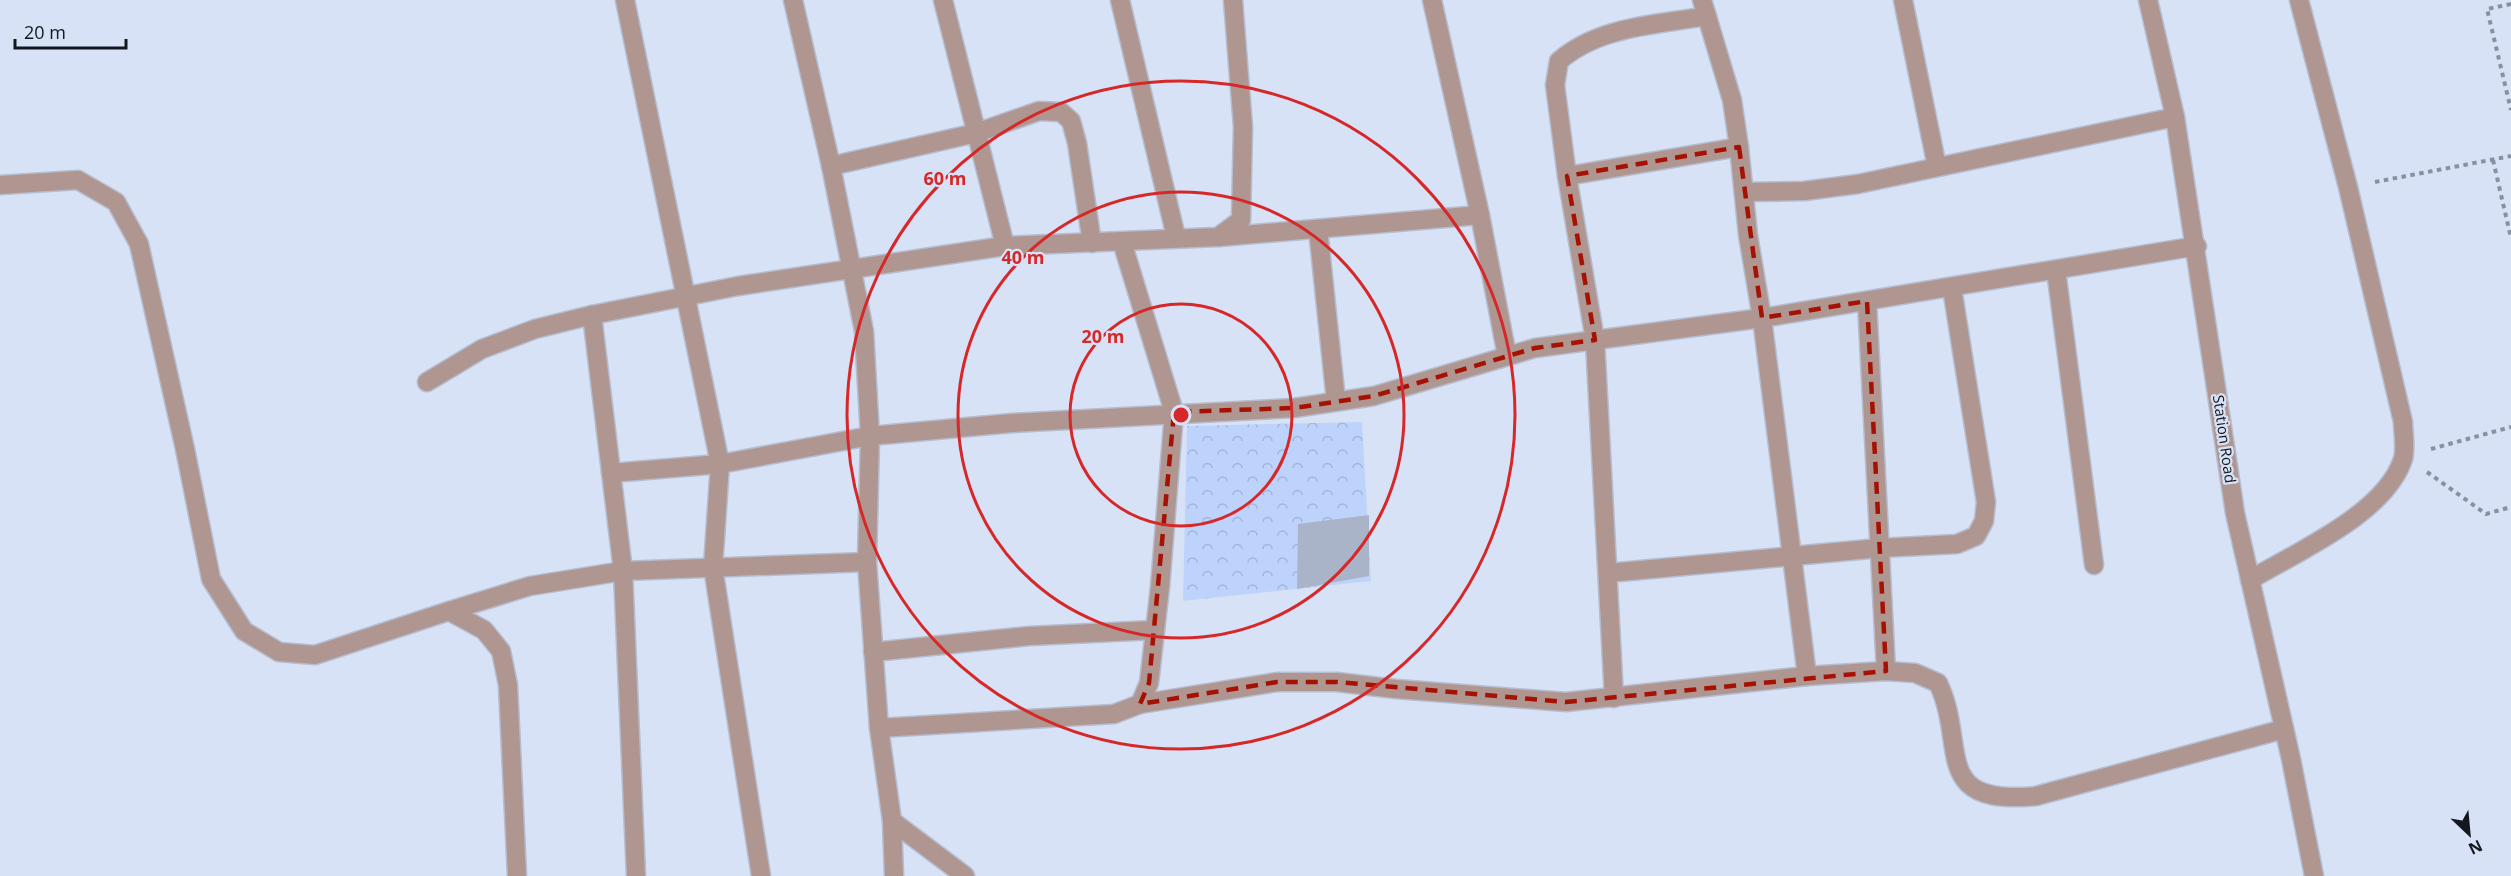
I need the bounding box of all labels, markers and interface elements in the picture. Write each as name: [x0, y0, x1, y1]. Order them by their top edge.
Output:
scale bar: [15, 12, 126, 50]
text: 20 m: [24, 20, 66, 44]
text: 60 m: [924, 166, 966, 190]
text: 40 m: [1002, 245, 1044, 269]
text: 20 m: [1082, 324, 1124, 348]
street label: Station Road: [2209, 393, 2241, 484]
centre of rings: [1171, 405, 1191, 425]
north arrow: [2439, 804, 2499, 864]
text: N: [2465, 835, 2486, 860]

